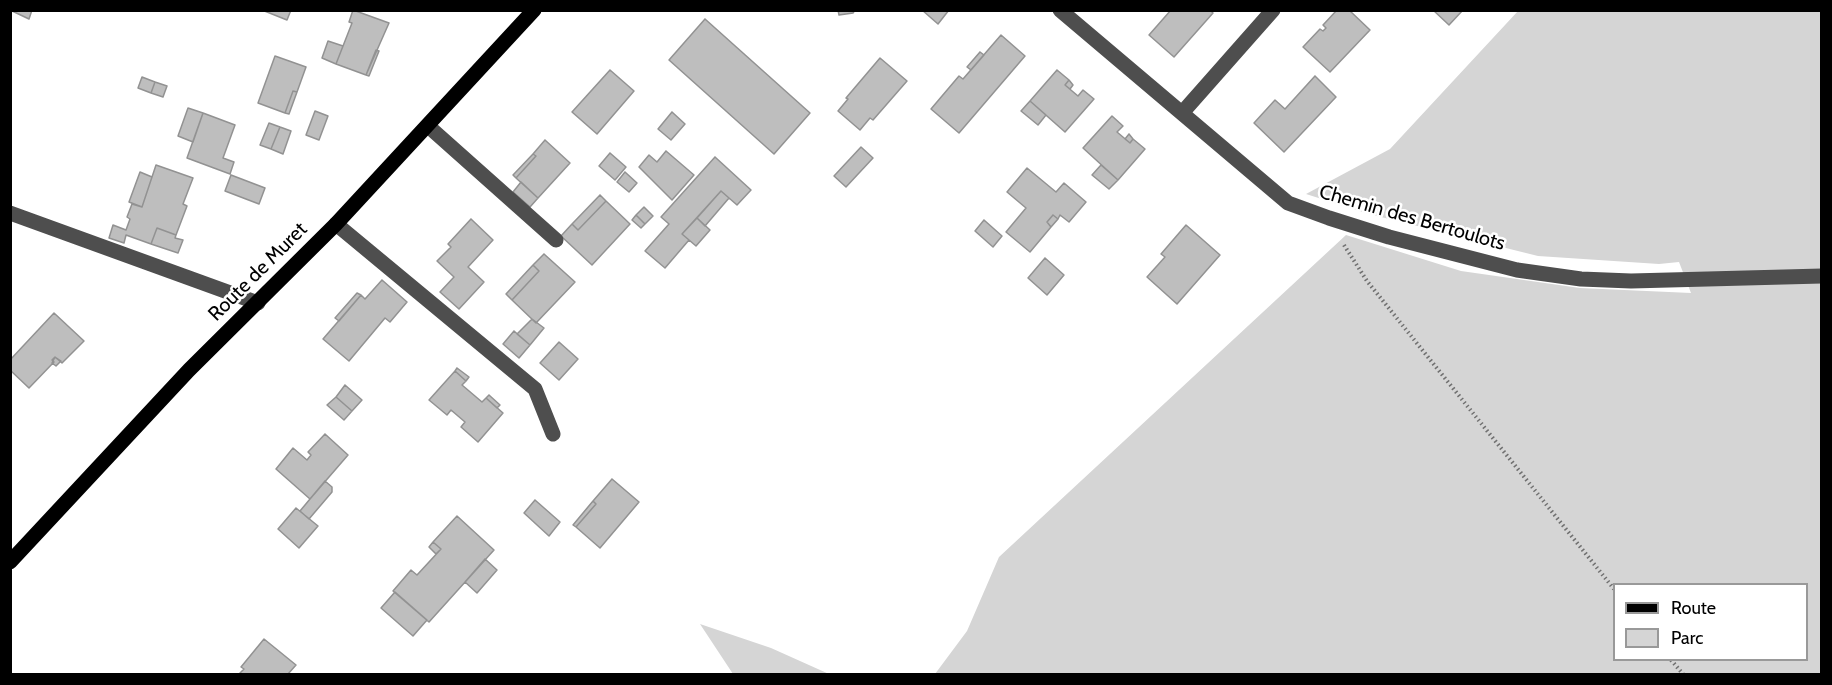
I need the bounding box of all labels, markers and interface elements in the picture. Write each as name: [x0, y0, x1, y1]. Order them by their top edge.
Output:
street label: Chemin des Bertoulots: [1316, 180, 1508, 256]
street label: Route de Muret: [204, 218, 312, 326]
legend: [1613, 583, 1808, 661]
text: Route: [1671, 597, 1716, 619]
text: Parc: [1671, 627, 1703, 649]

